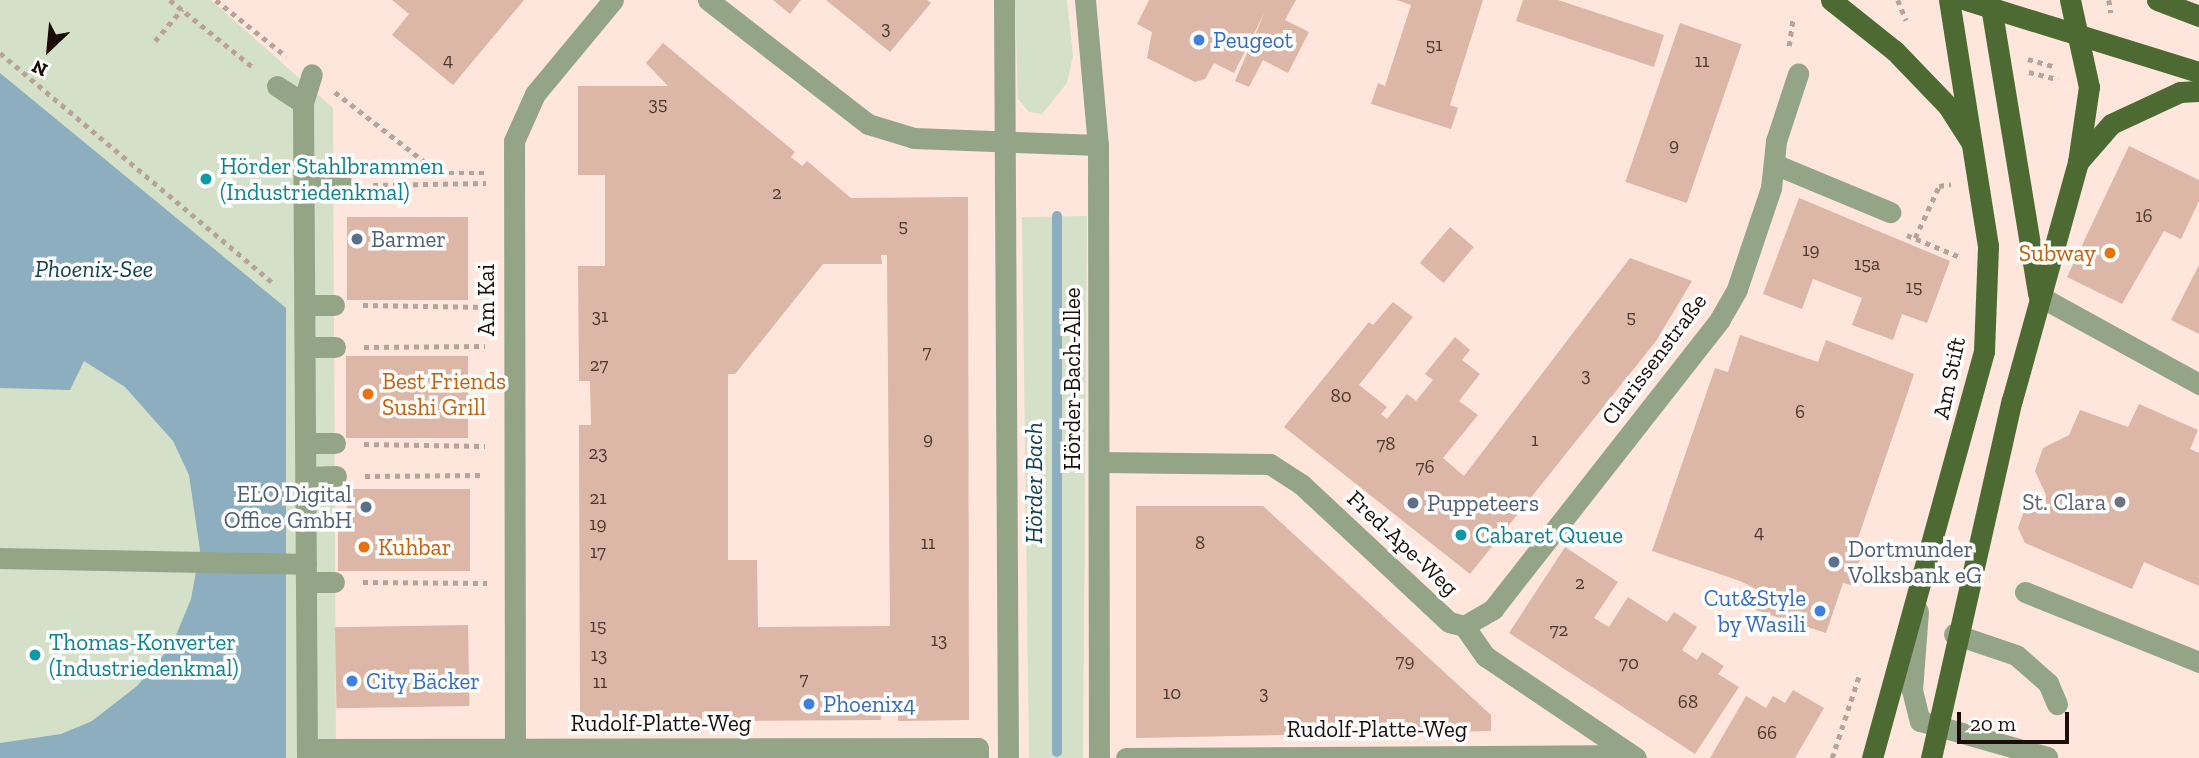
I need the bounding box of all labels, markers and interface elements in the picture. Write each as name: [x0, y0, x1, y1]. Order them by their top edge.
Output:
north arrow: [14, 14, 84, 84]
house number: 3: [881, 17, 891, 39]
place label: Peugeot: [1213, 26, 1293, 54]
marker: Peugeot: [1191, 32, 1207, 48]
house number: 51: [1425, 34, 1443, 56]
house number: 4: [443, 49, 453, 71]
house number: 11: [1695, 50, 1709, 72]
text: N: [28, 55, 51, 82]
house number: 35: [648, 93, 668, 115]
house number: 9: [1669, 134, 1679, 156]
place label: Hörder Stahlbrammen (Industriedenkmal): [220, 152, 444, 206]
marker: Hörder Stahlbrammen (Industriedenkmal): [198, 171, 214, 187]
house number: 2: [772, 182, 782, 204]
house number: 16: [2135, 205, 2153, 227]
house number: 5: [898, 215, 908, 237]
place label: Barmer: [371, 225, 446, 253]
marker: Barmer: [349, 231, 365, 247]
house number: 19: [1802, 239, 1820, 261]
place label: Subway: [2019, 239, 2096, 267]
marker: Subway: [2102, 245, 2118, 261]
house number: 15a: [1854, 253, 1880, 275]
water label: Phoenix-See: [35, 255, 153, 283]
street label: Am Kai: [472, 264, 500, 336]
house number: 15: [1905, 276, 1923, 298]
street label: Hörder-Bach-Allee: [1058, 287, 1086, 471]
street label: Clarissenstraße: [1596, 288, 1712, 430]
house number: 31: [592, 305, 608, 327]
house number: 5: [1626, 306, 1636, 328]
street label: Am Stift: [1927, 335, 1971, 421]
house number: 7: [923, 341, 931, 363]
house number: 27: [590, 354, 608, 376]
house number: 3: [1581, 364, 1591, 386]
place label: Best Friends Sushi Grill: [382, 367, 506, 421]
house number: 80: [1330, 385, 1352, 407]
marker: Best Friends Sushi Grill: [360, 386, 376, 402]
house number: 6: [1795, 401, 1805, 423]
water label: Hörder Bach: [1020, 422, 1048, 544]
house number: 9: [923, 428, 933, 450]
house number: 1: [1531, 429, 1539, 451]
house number: 78: [1376, 433, 1396, 455]
house number: 23: [588, 442, 608, 464]
house number: 76: [1415, 456, 1435, 478]
place label: ELO Digital Office GmbH: [224, 480, 352, 534]
street label: Fred-Ape-Weg: [1342, 485, 1464, 601]
house number: 21: [589, 487, 607, 509]
place label: St. Clara: [2022, 488, 2106, 516]
place label: Puppeteers: [1427, 489, 1539, 517]
marker: St. Clara: [2112, 494, 2128, 510]
marker: Puppeteers: [1405, 495, 1421, 511]
marker: ELO Digital Office GmbH: [358, 499, 374, 515]
house number: 19: [589, 513, 607, 535]
place label: Cabaret Queue: [1475, 521, 1623, 549]
house number: 4: [1754, 521, 1764, 543]
marker: Cabaret Queue: [1453, 527, 1469, 543]
house number: 11: [921, 532, 935, 554]
house number: 8: [1195, 532, 1205, 554]
place label: Kuhbar: [378, 533, 451, 561]
place label: Dortmunder Volksbank eG: [1848, 535, 1982, 589]
marker: Kuhbar: [356, 539, 372, 555]
house number: 17: [590, 541, 606, 563]
marker: Dortmunder Volksbank eG: [1826, 554, 1842, 570]
house number: 2: [1575, 572, 1585, 594]
place label: Cut&Style by Wasili: [1704, 584, 1806, 638]
marker: Cut&Style by Wasili: [1812, 603, 1828, 619]
house number: 15: [589, 615, 607, 637]
house number: 72: [1550, 619, 1568, 641]
place label: Thomas-Konverter (Industriedenkmal): [49, 628, 239, 682]
house number: 13: [931, 629, 947, 651]
house number: 13: [591, 644, 607, 666]
marker: Thomas-Konverter (Industriedenkmal): [27, 647, 43, 663]
house number: 79: [1395, 650, 1415, 672]
house number: 70: [1619, 652, 1639, 674]
place label: City Bäcker: [366, 667, 480, 695]
house number: 7: [800, 668, 808, 690]
house number: 11: [593, 671, 607, 693]
marker: City Bäcker: [344, 673, 360, 689]
house number: 10: [1163, 682, 1181, 704]
house number: 3: [1259, 682, 1269, 704]
place label: Phoenix4: [823, 690, 916, 718]
house number: 68: [1678, 691, 1698, 713]
marker: Phoenix4: [801, 696, 817, 712]
scale bar: [1961, 698, 2073, 742]
street label: Rudolf-Platte-Weg: [571, 709, 751, 737]
text: 20 m: [1970, 711, 2016, 736]
street label: Rudolf-Platte-Weg: [1287, 715, 1467, 743]
house number: 66: [1757, 722, 1777, 744]

